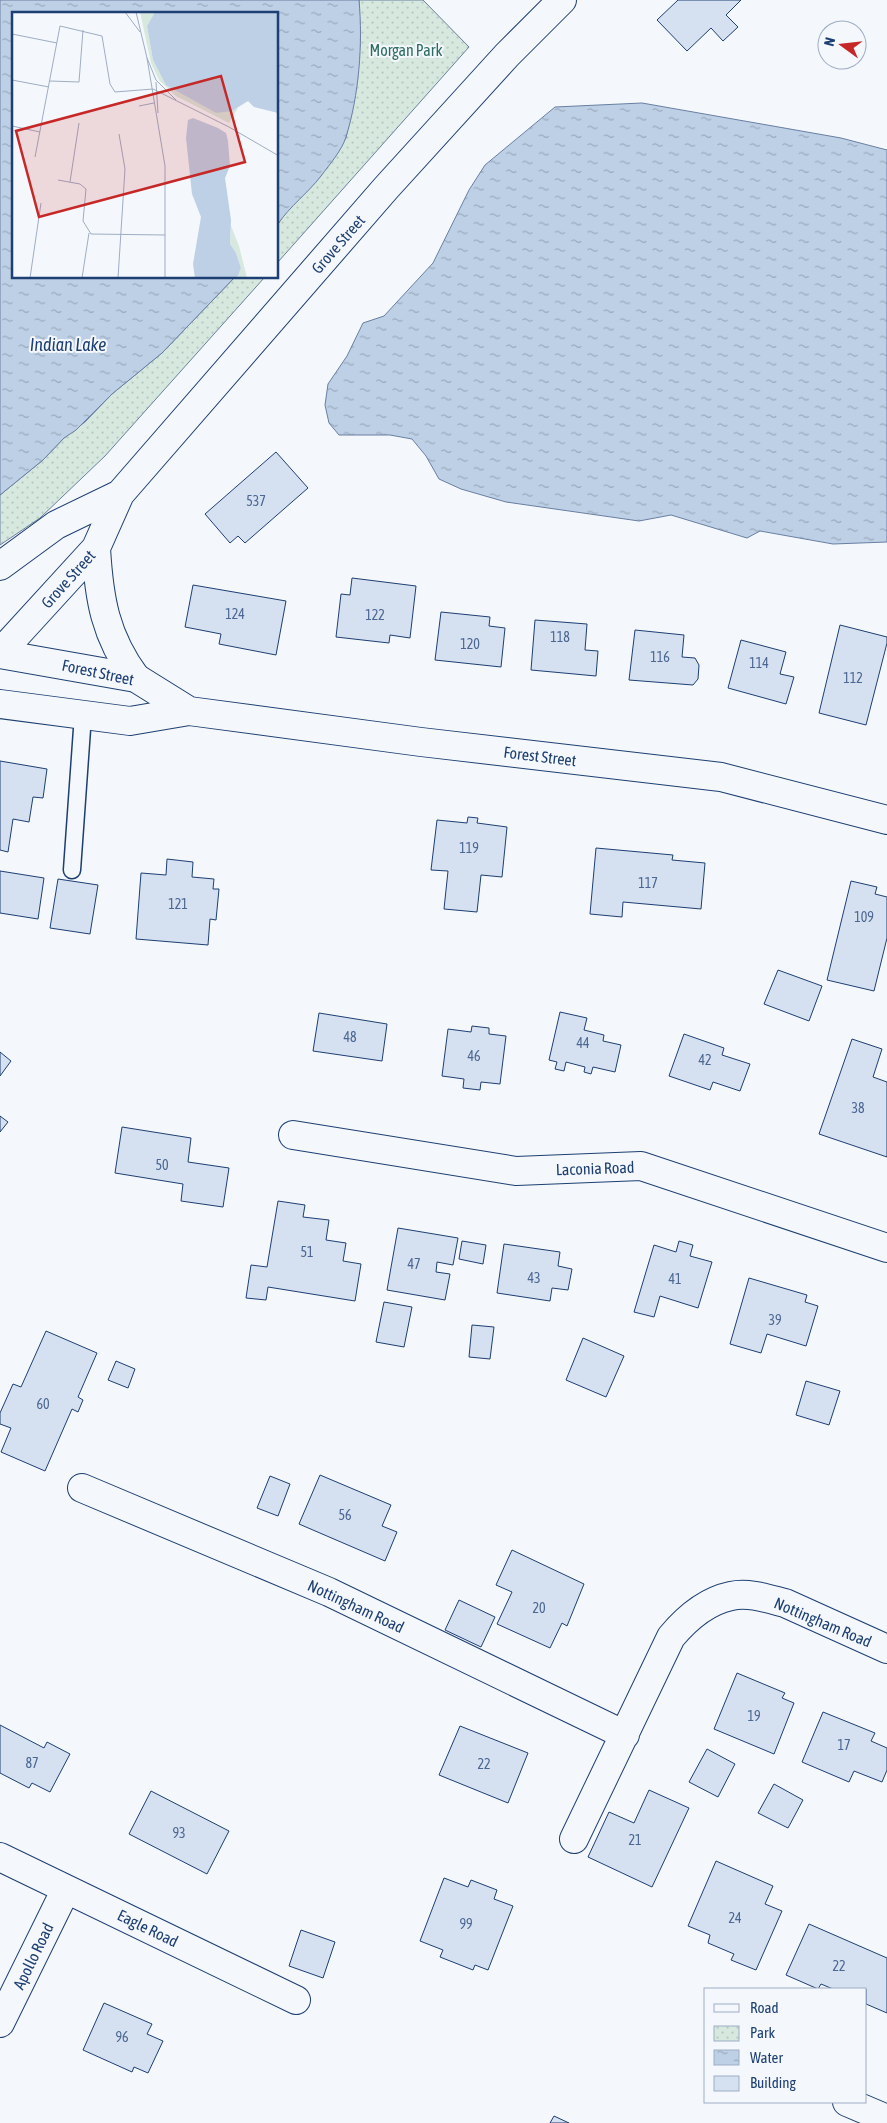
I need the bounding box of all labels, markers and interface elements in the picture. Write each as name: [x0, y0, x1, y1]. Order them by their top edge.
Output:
inset map: [12, 12, 279, 279]
north arrow: [817, 20, 867, 70]
text: N: [821, 36, 838, 48]
park label: Morgan Park: [369, 41, 443, 60]
street label: Grove Street: [308, 211, 369, 277]
water label: Indian Lake: [30, 334, 106, 355]
house number: 537: [246, 493, 266, 509]
street label: Grove Street: [37, 546, 99, 612]
house number: 124: [225, 606, 245, 622]
house number: 122: [365, 607, 385, 623]
house number: 118: [550, 629, 570, 645]
house number: 120: [460, 636, 480, 652]
house number: 116: [650, 649, 670, 665]
house number: 114: [749, 655, 769, 671]
street label: Forest Street: [60, 656, 136, 688]
house number: 112: [843, 670, 863, 686]
street label: Forest Street: [503, 743, 578, 769]
house number: 119: [459, 840, 479, 856]
house number: 117: [638, 875, 658, 891]
house number: 121: [168, 896, 188, 912]
house number: 109: [854, 909, 874, 925]
house number: 48: [343, 1029, 357, 1045]
house number: 44: [576, 1035, 590, 1051]
house number: 46: [467, 1048, 481, 1064]
house number: 42: [698, 1052, 712, 1068]
house number: 38: [851, 1100, 865, 1116]
house number: 50: [155, 1157, 169, 1173]
street label: Laconia Road: [555, 1158, 635, 1178]
house number: 51: [300, 1244, 314, 1260]
house number: 47: [407, 1256, 421, 1272]
house number: 43: [527, 1270, 541, 1286]
house number: 41: [668, 1271, 682, 1287]
house number: 39: [768, 1312, 782, 1328]
house number: 60: [36, 1396, 50, 1412]
house number: 56: [338, 1507, 352, 1523]
street label: Nottingham Road: [305, 1576, 407, 1637]
street label: Nottingham Road: [771, 1593, 874, 1652]
house number: 20: [532, 1600, 546, 1616]
house number: 19: [747, 1708, 761, 1724]
house number: 17: [837, 1737, 851, 1753]
house number: 87: [25, 1755, 39, 1771]
house number: 22: [477, 1756, 491, 1772]
house number: 93: [172, 1825, 186, 1841]
house number: 21: [628, 1832, 642, 1848]
street label: Eagle Road: [114, 1906, 181, 1951]
house number: 24: [728, 1910, 742, 1926]
house number: 99: [459, 1916, 473, 1932]
street label: Apollo Road: [9, 1920, 58, 1993]
house number: 22: [832, 1958, 846, 1974]
legend: [704, 1988, 867, 2103]
text: Road: [750, 1999, 779, 2016]
text: Park: [750, 2024, 775, 2041]
house number: 96: [115, 2029, 129, 2045]
text: Water: [750, 2049, 783, 2066]
text: Building: [750, 2074, 796, 2091]

